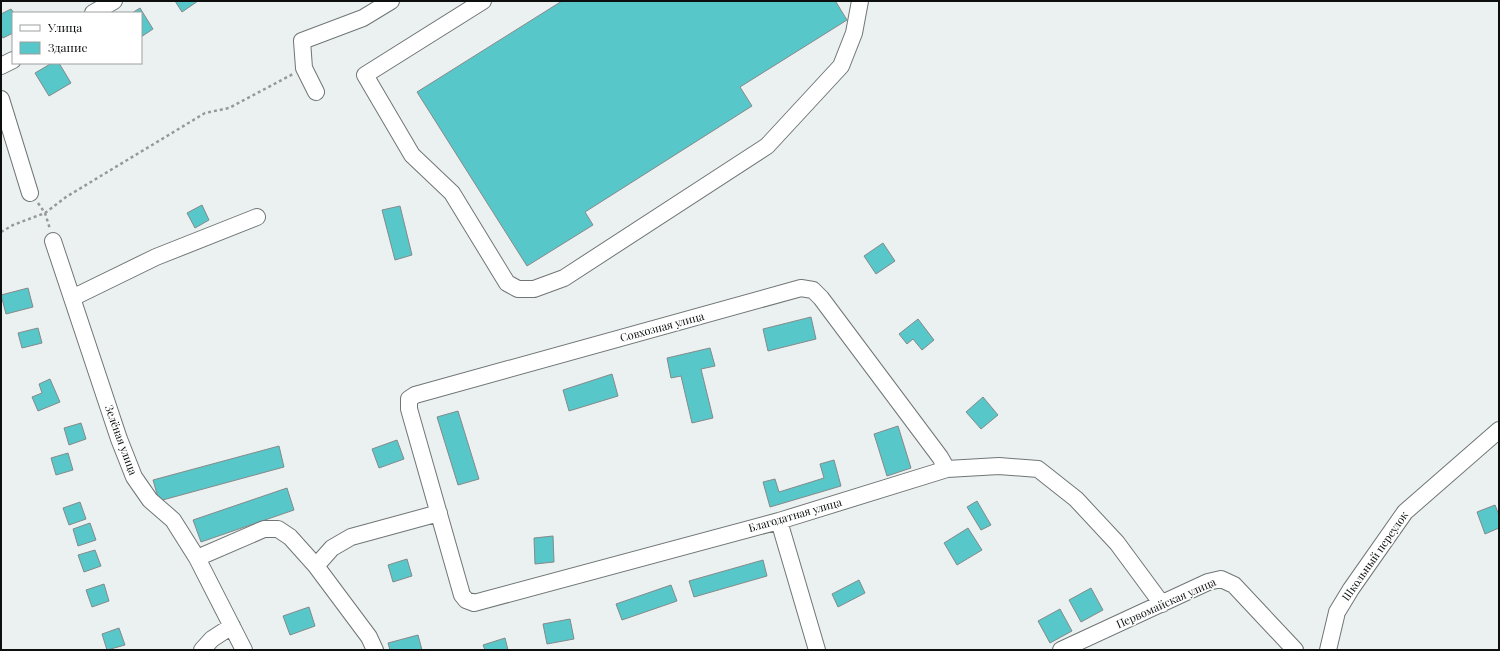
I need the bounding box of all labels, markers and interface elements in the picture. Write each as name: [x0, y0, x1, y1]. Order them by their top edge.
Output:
legend: [12, 12, 142, 64]
text: Улица: [47, 19, 82, 35]
text: Здание: [48, 39, 88, 55]
street label: Совхозная улица: [618, 308, 706, 345]
street label: Зелёная улица: [102, 403, 141, 477]
street label: Благодатная улица: [746, 494, 844, 535]
street label: Школьный переулок: [1338, 507, 1412, 603]
street label: Первомайская улица: [1114, 574, 1219, 631]

